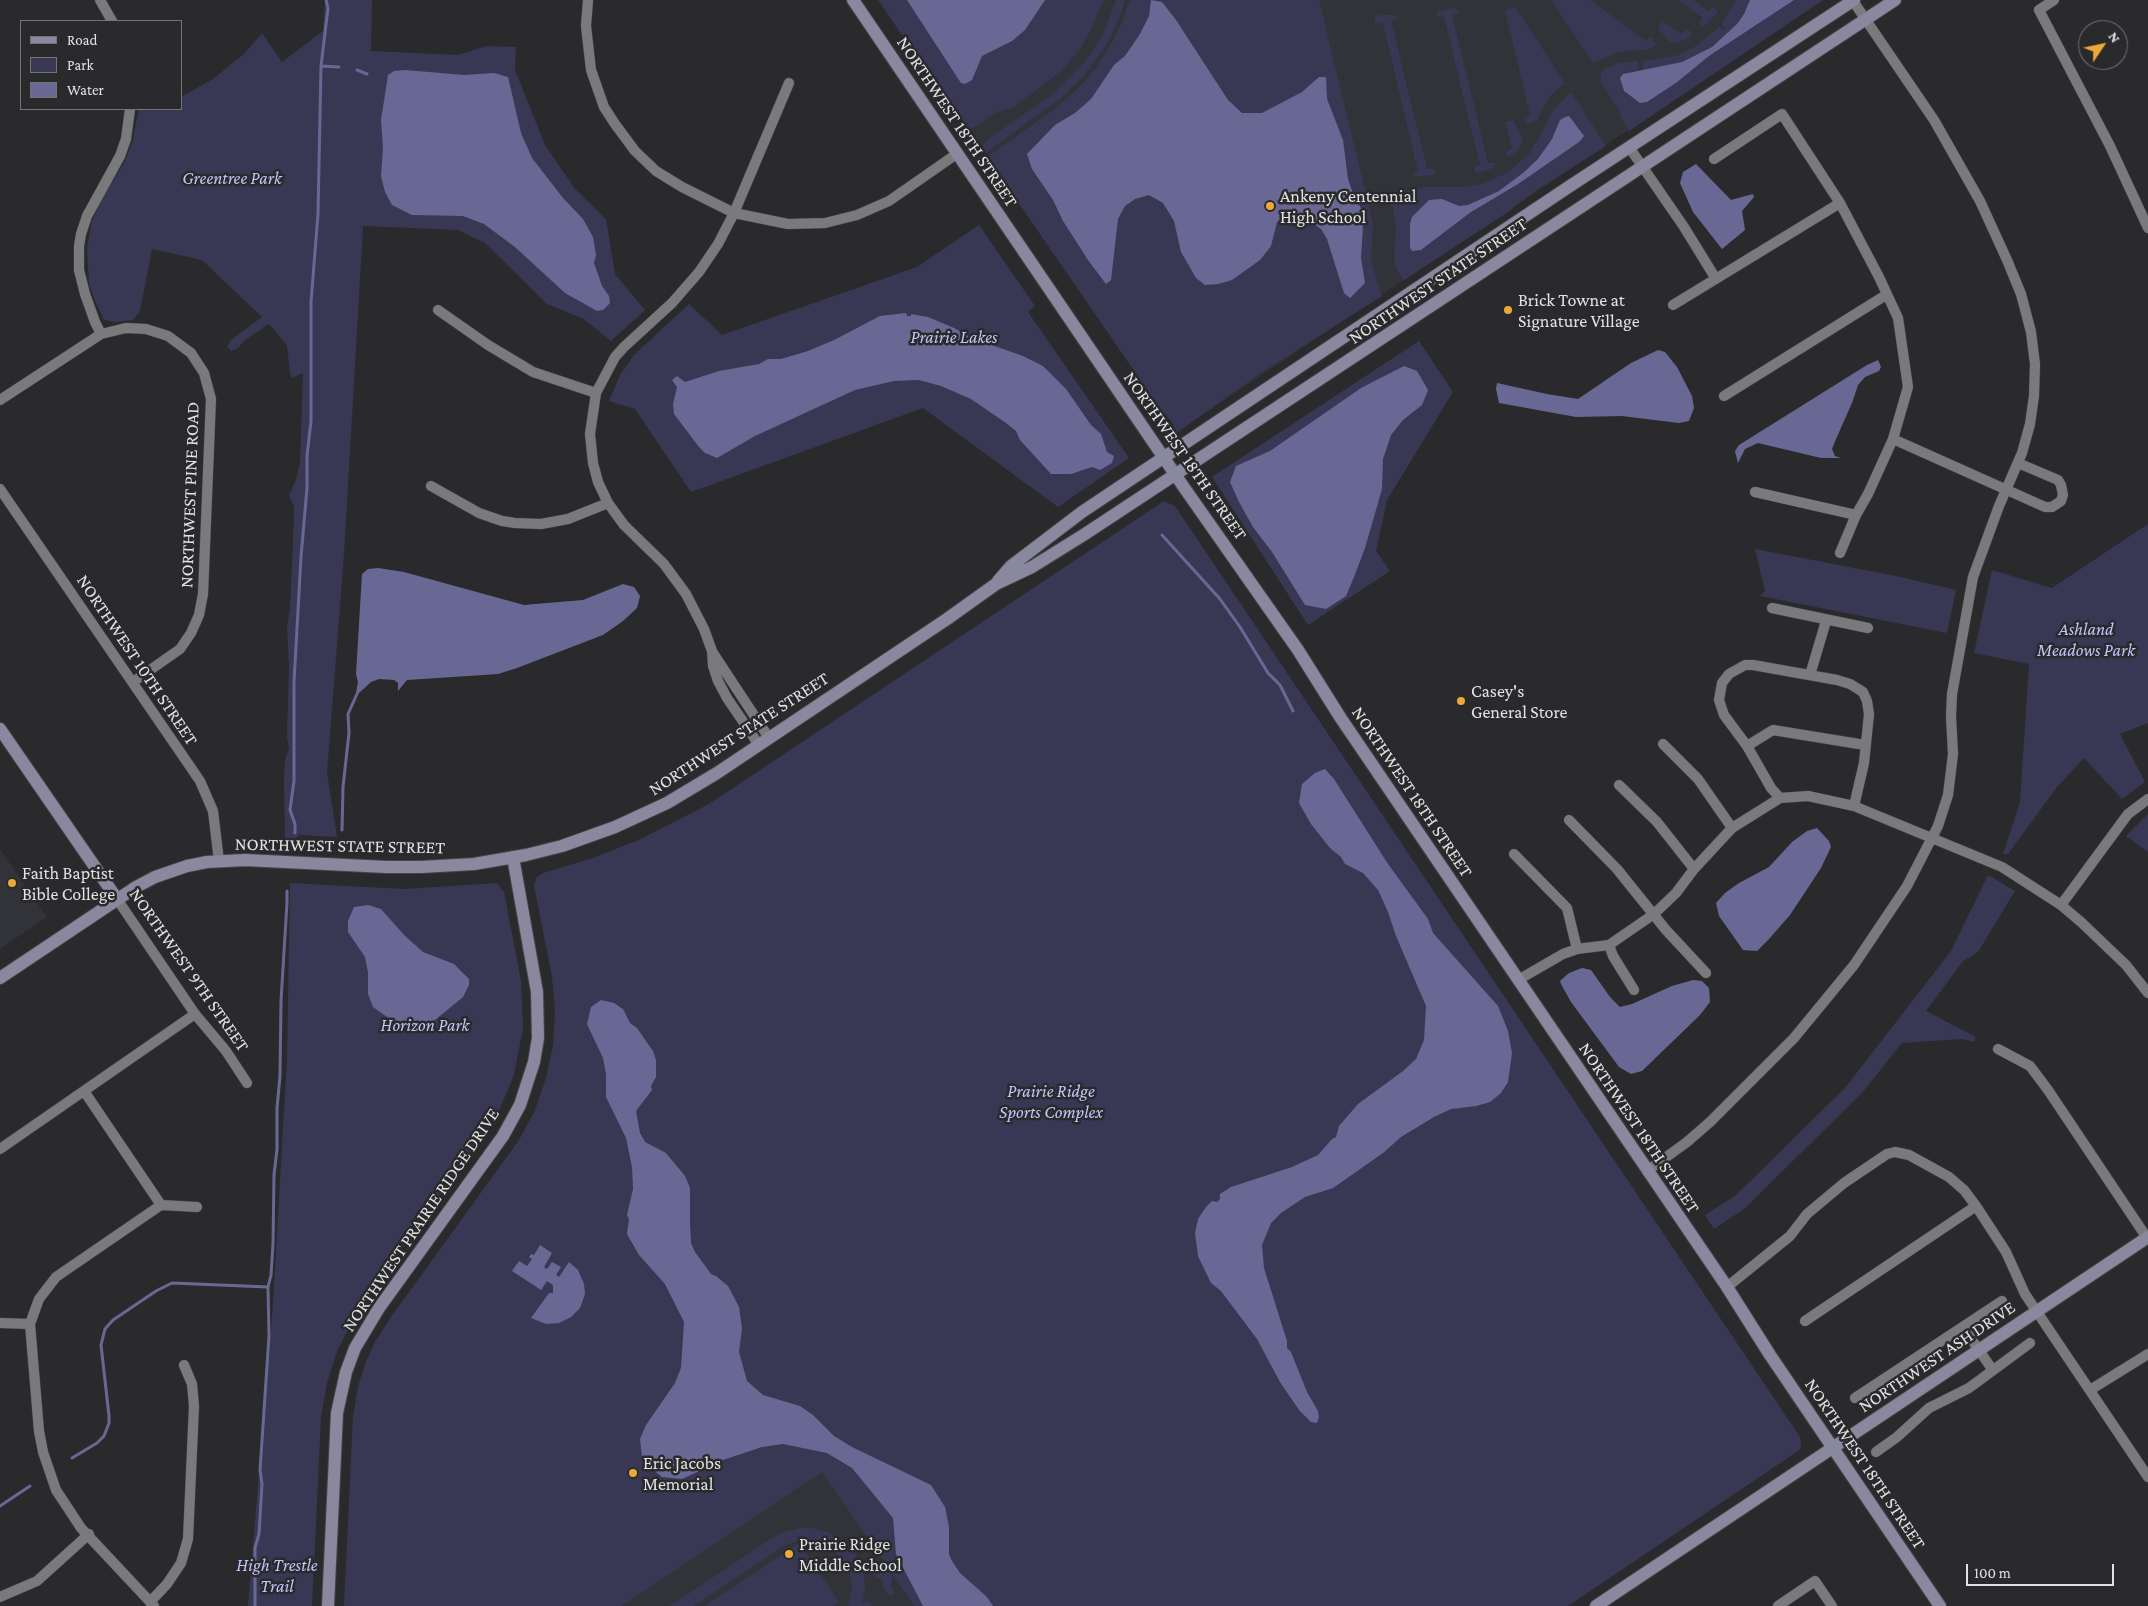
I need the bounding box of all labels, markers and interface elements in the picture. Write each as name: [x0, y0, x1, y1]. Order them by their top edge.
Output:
legend: [20, 20, 182, 110]
north arrow: [2078, 20, 2128, 70]
text: N: [2105, 29, 2124, 46]
text: Road: [67, 32, 97, 48]
street label: NORTHWEST 18TH STREET: [892, 33, 1022, 211]
text: Park: [67, 57, 94, 73]
text: Water: [67, 82, 104, 98]
park label: Greentree Park: [182, 167, 282, 189]
place label: Ankeny Centennial High School: [1280, 185, 1417, 228]
marker: Ankeny Centennial High School: [1264, 200, 1276, 212]
street label: NORTHWEST STATE STREET: [1345, 213, 1531, 349]
place label: Brick Towne at Signature Village: [1518, 289, 1640, 332]
marker: Brick Towne at Signature Village: [1502, 304, 1514, 316]
park label: Prairie Lakes: [910, 326, 998, 348]
street label: NORTHWEST 18TH STREET: [1119, 368, 1251, 544]
street label: NORTHWEST PINE ROAD: [176, 402, 204, 588]
street label: NORTHWEST 10TH STREET: [72, 571, 202, 749]
park label: Ashland Meadows Park: [2037, 618, 2135, 660]
street label: NORTHWEST STATE STREET: [645, 668, 833, 800]
place label: Casey's General Store: [1471, 680, 1567, 722]
marker: Casey's General Store: [1455, 695, 1467, 707]
street label: NORTHWEST 18TH STREET: [1347, 703, 1477, 881]
street label: NORTHWEST STATE STREET: [235, 833, 445, 859]
place label: Faith Baptist Bible College: [22, 862, 115, 904]
marker: Faith Baptist Bible College: [6, 877, 18, 889]
street label: NORTHWEST 9TH STREET: [124, 884, 254, 1056]
park label: Horizon Park: [381, 1014, 469, 1036]
street label: NORTHWEST 18TH STREET: [1574, 1039, 1704, 1217]
park label: Prairie Ridge Sports Complex: [999, 1080, 1103, 1122]
street label: NORTHWEST PRAIRIE RIDGE DRIVE: [338, 1104, 504, 1336]
street label: NORTHWEST ASH DRIVE: [1855, 1297, 2019, 1417]
street label: NORTHWEST 18TH STREET: [1800, 1375, 1930, 1553]
place label: Eric Jacobs Memorial: [643, 1452, 721, 1495]
marker: Eric Jacobs Memorial: [627, 1467, 639, 1479]
place label: Prairie Ridge Middle School: [799, 1533, 902, 1576]
marker: Prairie Ridge Middle School: [783, 1548, 795, 1560]
park label: High Trestle Trail: [236, 1554, 318, 1596]
scale bar: [1968, 1554, 2116, 1586]
text: 100 m: [1974, 1565, 2011, 1581]

